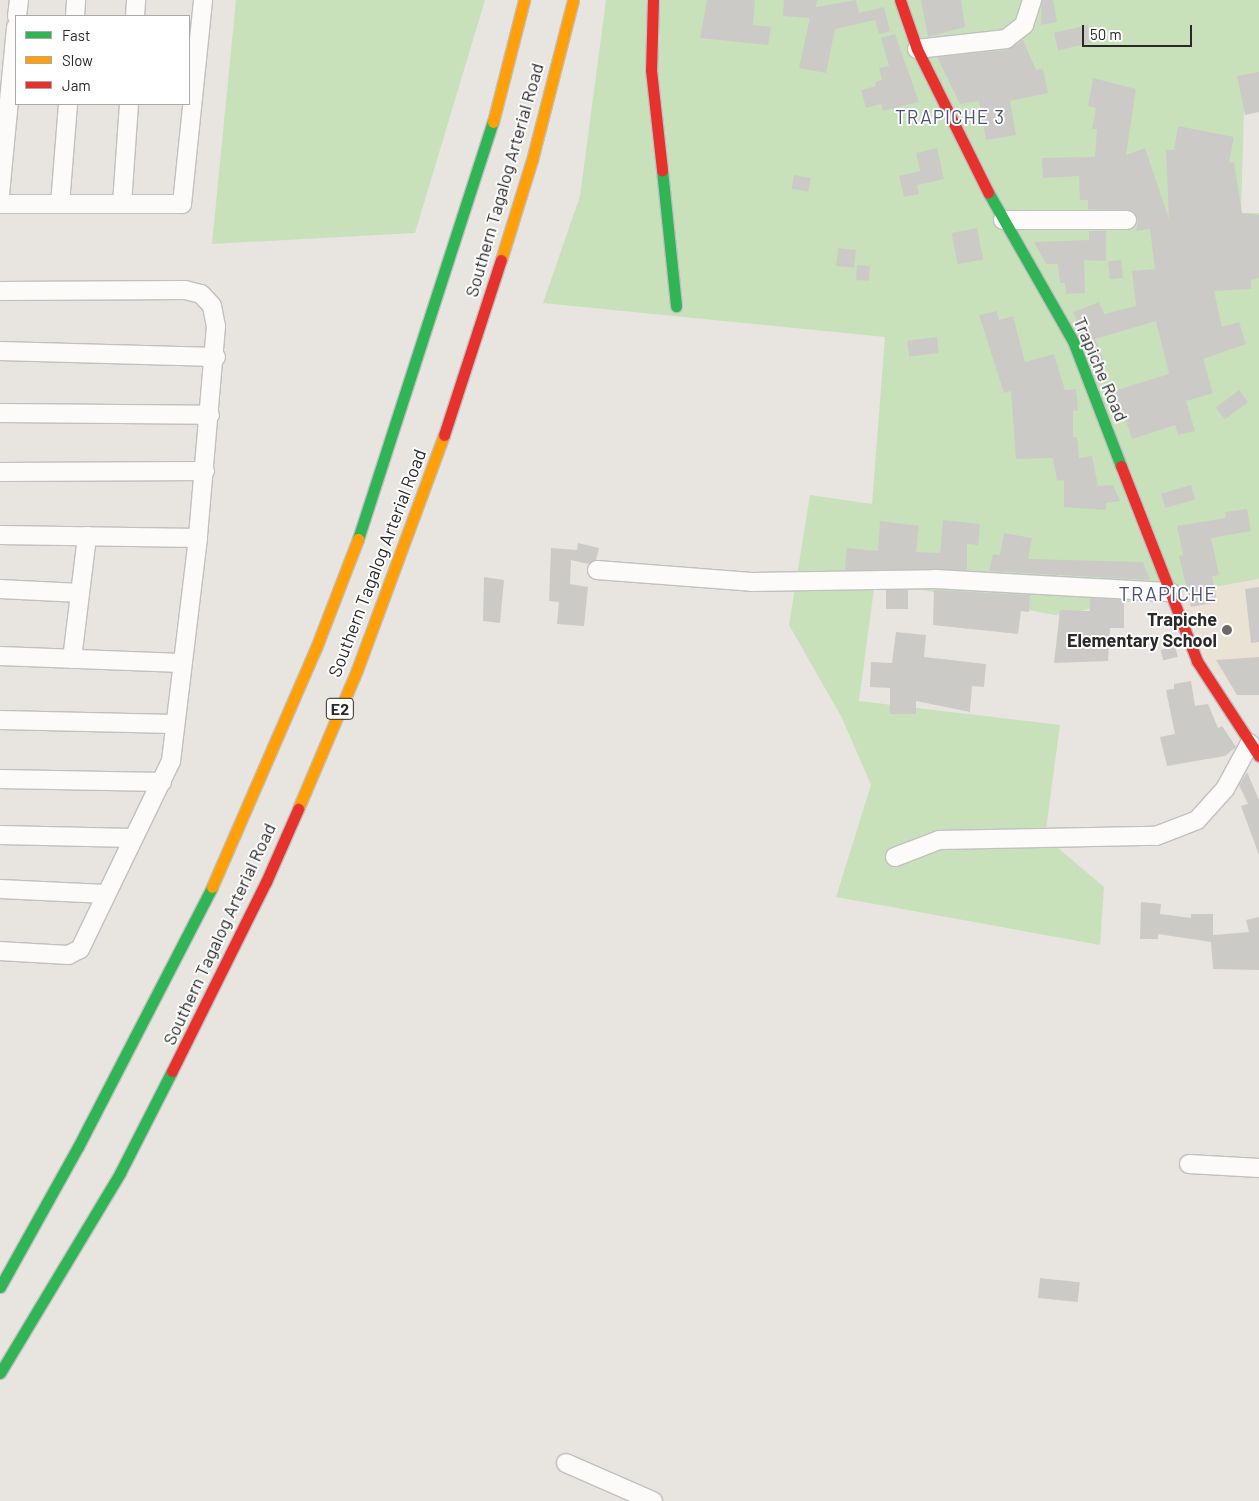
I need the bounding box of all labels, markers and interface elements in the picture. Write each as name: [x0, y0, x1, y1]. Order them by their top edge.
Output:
legend: [15, 15, 190, 105]
scale bar: [1084, 15, 1194, 47]
text: 50 m: [1090, 25, 1122, 43]
text: Fast: [62, 26, 90, 44]
text: Slow: [62, 51, 93, 69]
street label: Southern Tagalog Arterial Road: [460, 61, 548, 299]
text: Jam: [62, 76, 91, 94]
district label: TRAPICHE 3: [894, 106, 1006, 128]
street label: Trapiche Road: [1069, 313, 1133, 425]
street label: Southern Tagalog Arterial Road: [324, 446, 430, 680]
district label: TRAPICHE: [1118, 581, 1218, 605]
place label: Trapiche Elementary School: [1067, 609, 1217, 652]
marker: Trapiche Elementary School: [1221, 624, 1233, 636]
road number: E2: [325, 696, 355, 722]
street label: Southern Tagalog Arterial Road: [158, 820, 280, 1048]

